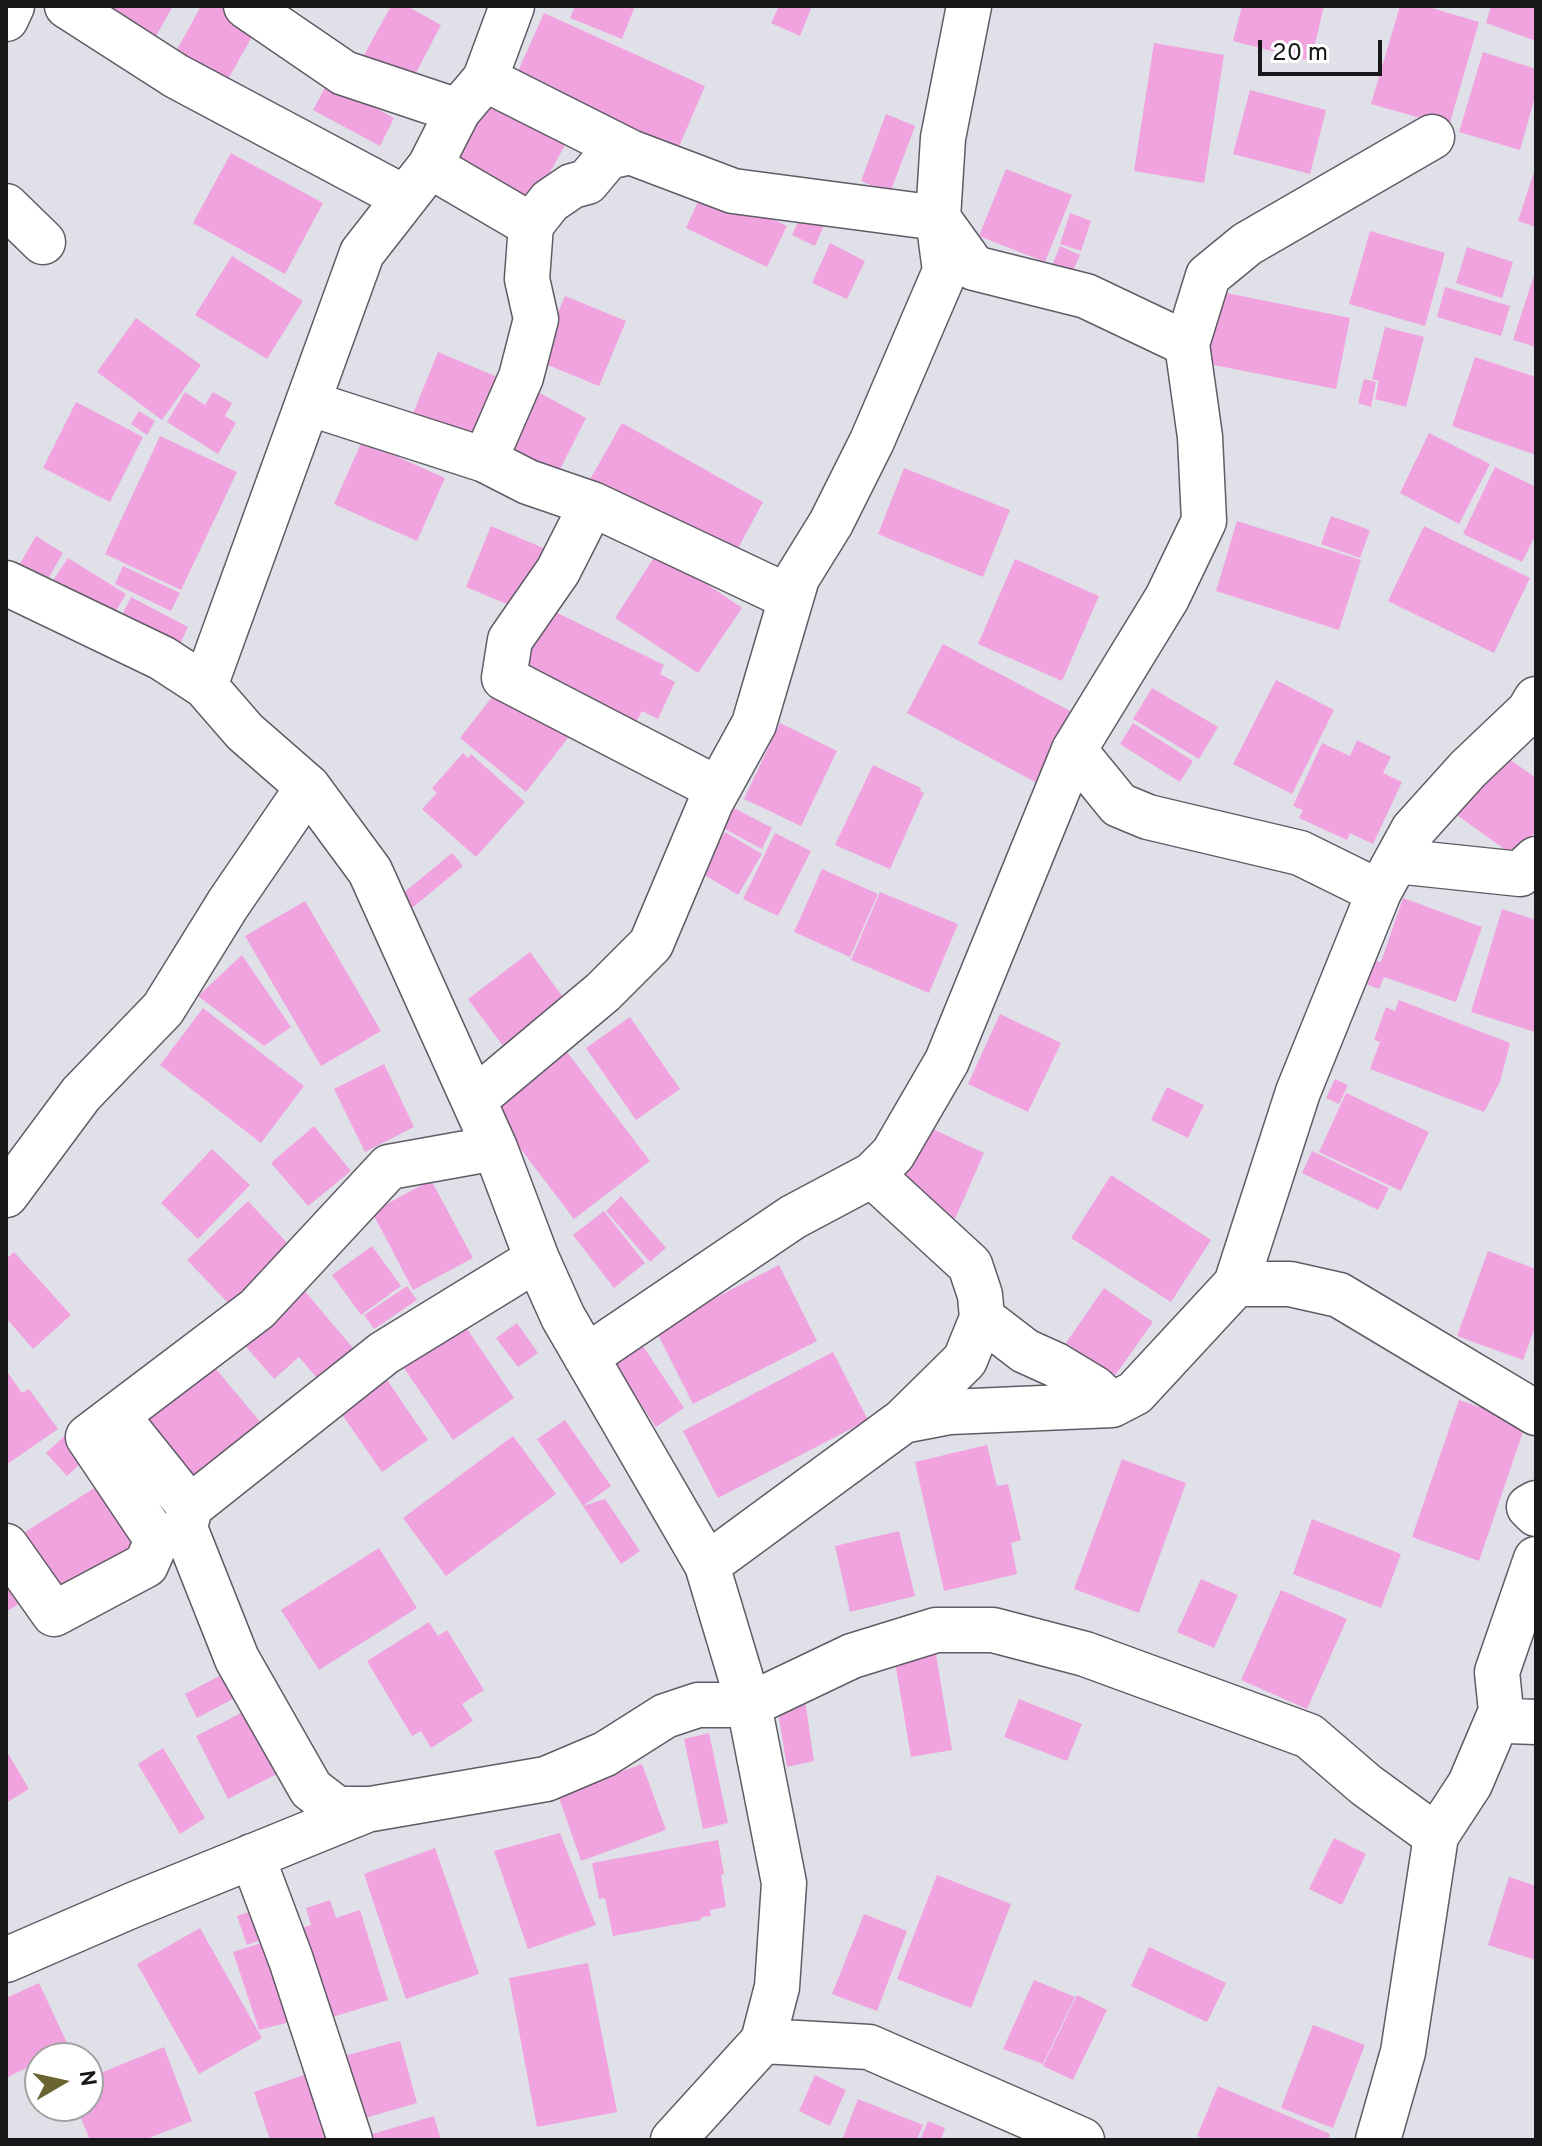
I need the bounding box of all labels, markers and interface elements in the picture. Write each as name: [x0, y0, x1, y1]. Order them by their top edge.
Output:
scale bar: [1262, 24, 1386, 74]
text: 20 m: [1272, 39, 1328, 69]
north arrow: [24, 2042, 104, 2122]
text: N: [72, 2069, 101, 2088]

